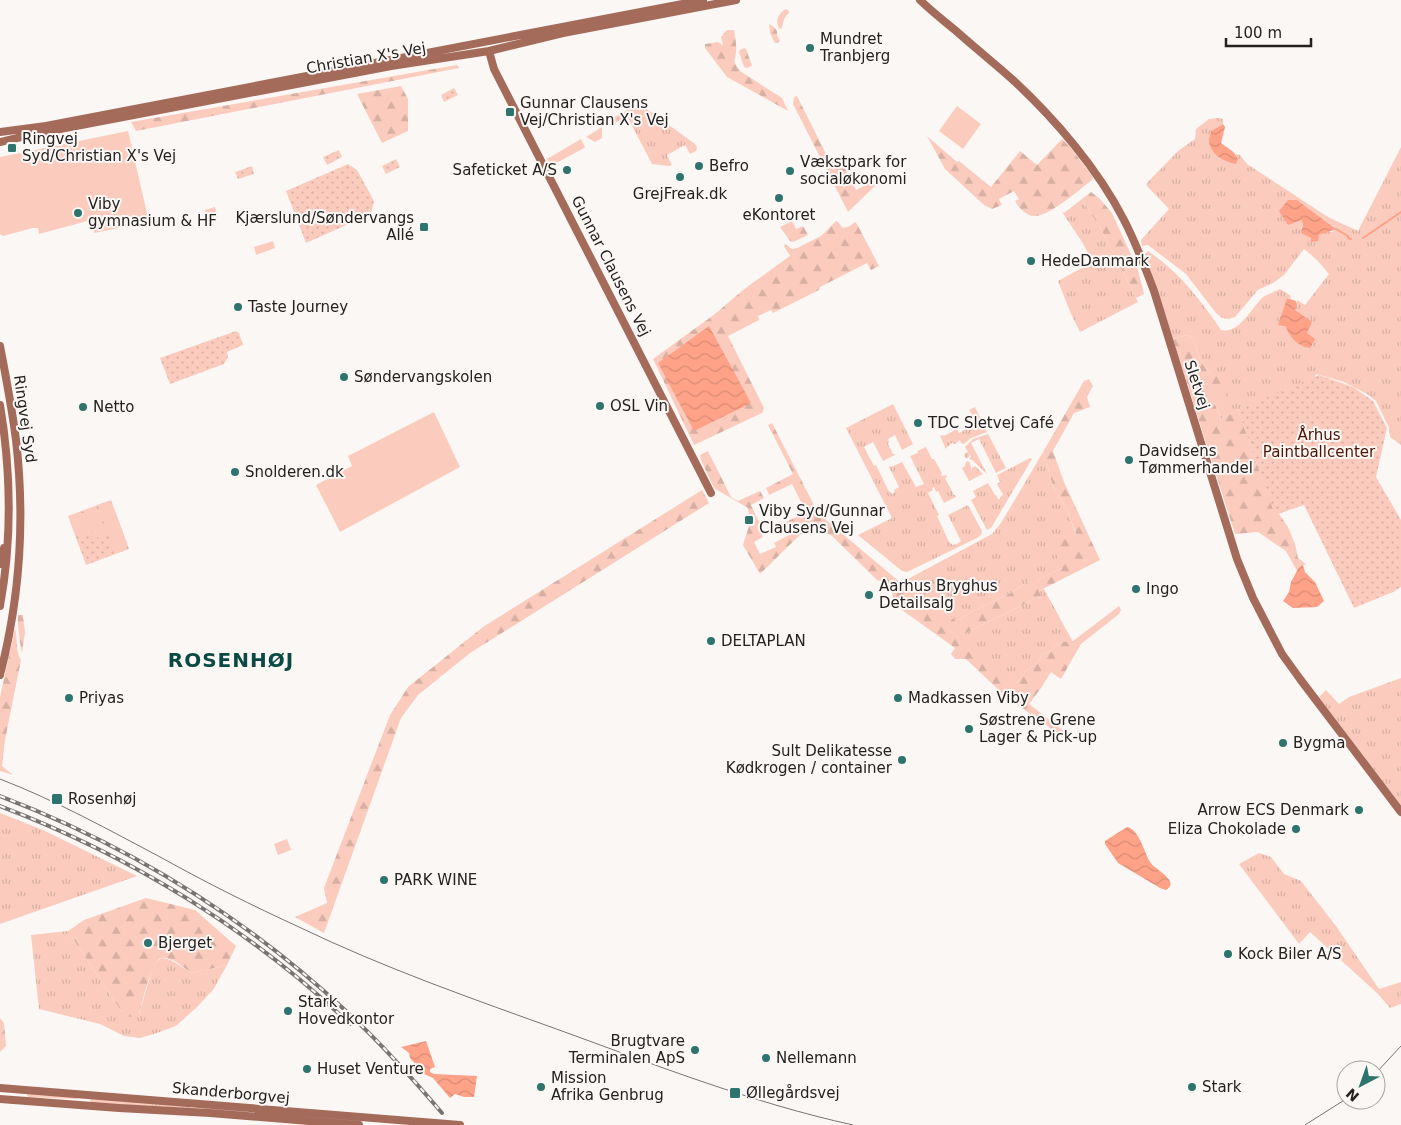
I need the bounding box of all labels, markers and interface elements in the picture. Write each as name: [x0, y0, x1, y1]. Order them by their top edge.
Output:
scale bar: [1226, 15, 1311, 47]
text: 100 m: [1234, 24, 1282, 42]
place label: Mundret Tranbjerg: [819, 30, 890, 65]
street label: Christian X's Vej: [305, 39, 427, 77]
marker: Mundret Tranbjerg: [804, 42, 816, 54]
place label: Gunnar Clausens Vej/Christian X's Vej: [520, 94, 669, 129]
marker: Gunnar Clausens Vej/Christian X's Vej: [504, 106, 516, 118]
place label: Ringvej Syd/Christian X's Vej: [22, 130, 176, 165]
marker: Ringvej Syd/Christian X's Vej: [6, 142, 18, 154]
place label: Vækstpark for socialøkonomi: [800, 153, 907, 188]
place label: Befro: [709, 157, 749, 175]
marker: Befro: [693, 160, 705, 172]
place label: Safeticket A/S: [453, 161, 557, 179]
marker: Safeticket A/S: [561, 164, 573, 176]
marker: Vækstpark for socialøkonomi: [784, 165, 796, 177]
marker: GrejFreak.dk: [674, 171, 686, 183]
place label: GrejFreak.dk: [633, 185, 727, 203]
marker: eKontoret: [773, 192, 785, 204]
street label: Gunnar Clausens Vej: [568, 193, 654, 339]
place label: Viby gymnasium & HF: [88, 195, 217, 230]
place label: eKontoret: [742, 206, 816, 224]
marker: Viby gymnasium & HF: [72, 207, 84, 219]
place label: Kjærslund/Søndervangs Allé: [235, 209, 414, 244]
marker: Kjærslund/Søndervangs Allé: [418, 221, 430, 233]
place label: HedeDanmark: [1041, 252, 1149, 270]
marker: HedeDanmark: [1025, 255, 1037, 267]
place label: Taste Journey: [247, 298, 348, 316]
marker: Taste Journey: [232, 301, 244, 313]
street label: Sletvej: [1181, 358, 1213, 412]
place label: Søndervangskolen: [354, 368, 492, 386]
marker: Søndervangskolen: [338, 371, 350, 383]
street label: Ringvej Syd: [10, 374, 40, 464]
place label: OSL Vin: [610, 397, 668, 415]
place label: Netto: [93, 398, 134, 416]
marker: OSL Vin: [594, 400, 606, 412]
marker: Netto: [77, 401, 89, 413]
place label: TDC Sletvej Café: [927, 414, 1054, 432]
marker: TDC Sletvej Café: [912, 417, 924, 429]
park label: Århus Paintballcenter: [1263, 425, 1376, 461]
place label: Davidsens Tømmerhandel: [1138, 442, 1253, 477]
marker: Davidsens Tømmerhandel: [1123, 454, 1135, 466]
place label: Snolderen.dk: [245, 463, 344, 481]
marker: Snolderen.dk: [229, 466, 241, 478]
place label: Viby Syd/Gunnar Clausens Vej: [759, 502, 886, 537]
marker: Viby Syd/Gunnar Clausens Vej: [743, 514, 755, 526]
place label: Aarhus Bryghus Detailsalg: [879, 577, 998, 612]
place label: Ingo: [1146, 580, 1179, 598]
marker: Ingo: [1130, 583, 1142, 595]
marker: Aarhus Bryghus Detailsalg: [863, 589, 875, 601]
place label: DELTAPLAN: [721, 632, 806, 650]
marker: DELTAPLAN: [705, 635, 717, 647]
district label: ROSENHØJ: [168, 648, 294, 672]
place label: Priyas: [79, 689, 124, 707]
place label: Madkassen Viby: [908, 689, 1029, 707]
marker: Priyas: [63, 692, 75, 704]
marker: Madkassen Viby: [892, 692, 904, 704]
place label: Søstrene Grene Lager & Pick-up: [979, 711, 1097, 746]
marker: Søstrene Grene Lager & Pick-up: [963, 723, 975, 735]
place label: Bygma: [1293, 734, 1346, 752]
marker: Bygma: [1277, 737, 1289, 749]
place label: Sult Delikatesse Kødkrogen / container: [726, 742, 893, 777]
marker: Sult Delikatesse Kødkrogen / container: [896, 754, 908, 766]
place label: Rosenhøj: [68, 790, 136, 808]
marker: Rosenhøj: [50, 792, 64, 806]
place label: Arrow ECS Denmark: [1198, 801, 1349, 819]
marker: Arrow ECS Denmark: [1353, 804, 1365, 816]
place label: Eliza Chokolade: [1168, 820, 1286, 838]
marker: Eliza Chokolade: [1290, 823, 1302, 835]
place label: PARK WINE: [394, 871, 477, 889]
marker: PARK WINE: [378, 874, 390, 886]
place label: Bjerget: [158, 934, 212, 952]
marker: Bjerget: [142, 937, 154, 949]
place label: Kock Biler A/S: [1238, 945, 1342, 963]
marker: Kock Biler A/S: [1222, 948, 1234, 960]
place label: Stark Hovedkontor: [298, 993, 395, 1028]
marker: Stark Hovedkontor: [282, 1005, 294, 1017]
place label: Brugtvare Terminalen ApS: [568, 1032, 685, 1067]
marker: Brugtvare Terminalen ApS: [689, 1044, 701, 1056]
place label: Nellemann: [776, 1049, 857, 1067]
marker: Nellemann: [760, 1052, 772, 1064]
place label: Huset Venture: [317, 1060, 424, 1078]
north arrow: [1336, 1060, 1386, 1110]
marker: Huset Venture: [301, 1063, 313, 1075]
place label: Mission Afrika Genbrug: [551, 1069, 664, 1104]
place label: Stark: [1202, 1078, 1242, 1096]
street label: Skanderborgvej: [171, 1079, 291, 1107]
marker: Mission Afrika Genbrug: [535, 1081, 547, 1093]
marker: Stark: [1186, 1081, 1198, 1093]
place label: Øllegårdsvej: [746, 1084, 840, 1102]
text: N: [1343, 1085, 1362, 1105]
marker: Øllegårdsvej: [728, 1086, 742, 1100]

